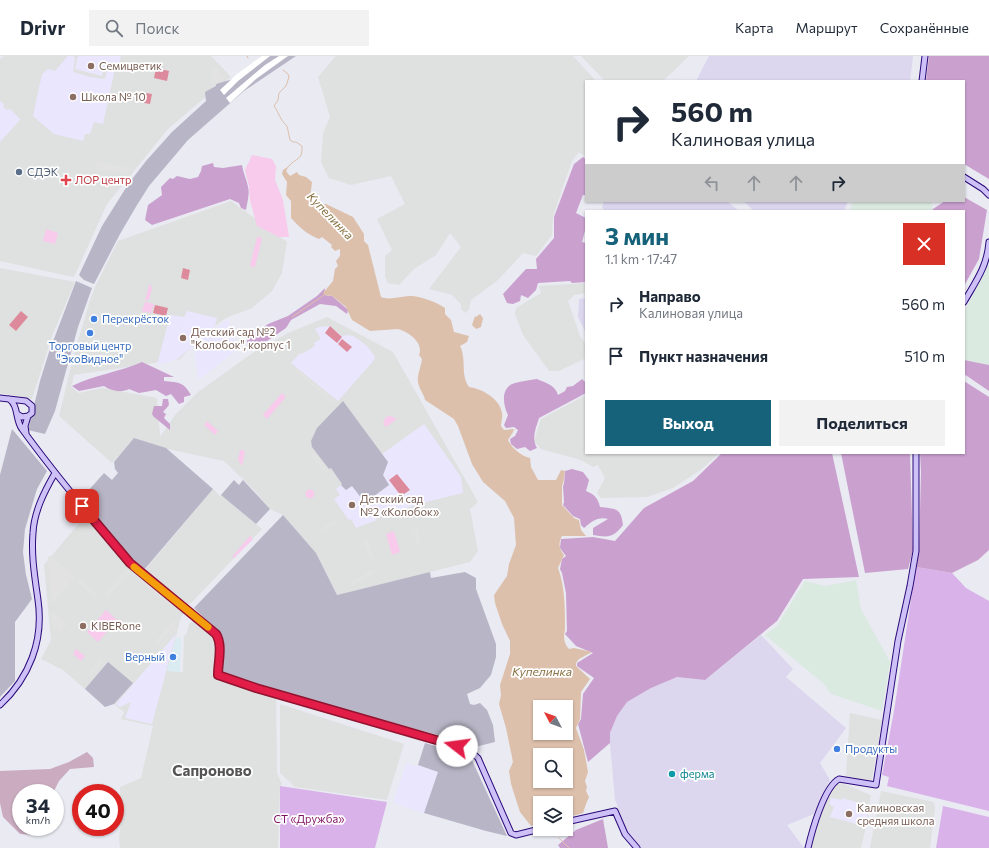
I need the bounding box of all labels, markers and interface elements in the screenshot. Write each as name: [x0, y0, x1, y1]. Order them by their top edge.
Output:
search box: [89, 10, 369, 46]
text: Drivr: [20, 16, 65, 39]
icon: search: [103, 17, 125, 39]
text: Поиск: [135, 19, 179, 37]
text: Карта: [735, 19, 773, 36]
text: Маршрут: [795, 19, 858, 36]
text: Сохранённые: [880, 19, 969, 36]
place label: Семицветик: [99, 59, 162, 72]
marker: Семицветик: [86, 61, 96, 71]
place label: Школа № 10: [81, 90, 146, 103]
marker: Школа № 10: [68, 92, 78, 102]
text: 560 m: [671, 94, 753, 128]
icon: right: [605, 96, 657, 148]
text: Калиновая улица: [671, 128, 815, 150]
place label: СДЭК: [27, 165, 59, 178]
marker: СДЭК: [14, 167, 24, 177]
icon: left: [701, 172, 723, 194]
icon: ahead: [743, 172, 765, 194]
icon: ahead: [785, 172, 807, 194]
icon: right: [827, 172, 849, 194]
place label: ЛОР центр: [75, 173, 131, 186]
marker: ЛОР центр: [60, 174, 72, 186]
water label: Купелинка: [305, 189, 357, 242]
text: 3 мин: [605, 221, 669, 250]
button: close: [903, 223, 945, 265]
text: 1.1 km · 17:47: [605, 251, 677, 267]
text: Направо: [639, 287, 701, 305]
icon: right: [605, 293, 627, 315]
text: 560 m: [902, 295, 945, 313]
text: Калиновая улица: [639, 305, 743, 321]
place label: Перекрёсток: [102, 312, 169, 325]
marker: Перекрёсток: [89, 314, 99, 324]
place label: Детский сад №2 "Колобок", корпус 1: [191, 325, 291, 351]
marker: Торговый центр "ЭкоВидное": [85, 328, 95, 338]
marker: Детский сад №2 "Колобок", корпус 1: [178, 333, 188, 343]
place label: Торговый центр "ЭкоВидное": [49, 339, 131, 365]
icon: arrive: [605, 345, 627, 367]
text: Пункт назначения: [639, 347, 768, 365]
text: 510 m: [904, 347, 945, 365]
button: Выход: [605, 400, 771, 446]
button: Поделиться: [779, 400, 945, 446]
pin: [65, 489, 99, 523]
place label: Детский сад №2 «Колобок»: [360, 492, 439, 518]
icon: arrive: [71, 495, 93, 517]
marker: Детский сад №2 «Колобок»: [347, 500, 357, 510]
place label: KIBERone: [91, 619, 141, 632]
marker: KIBERone: [78, 621, 88, 631]
place label: Верный: [125, 650, 165, 663]
marker: Верный: [168, 652, 178, 662]
water label: Купелинка: [512, 664, 572, 678]
north arrow: [533, 700, 573, 740]
map controls: [533, 700, 573, 836]
position arrow: [436, 725, 478, 767]
place label: Продукты: [845, 742, 897, 755]
marker: Продукты: [832, 744, 842, 754]
button: search: [533, 748, 573, 788]
district label: Сапроново: [172, 761, 252, 779]
place label: ферма: [680, 767, 714, 780]
marker: ферма: [667, 769, 677, 779]
speed limit sign: 40: [72, 784, 124, 836]
text: 34: [26, 793, 50, 817]
button: layers: [533, 796, 573, 836]
place label: Калиновская средняя школа: [857, 801, 934, 827]
marker: Калиновская средняя школа: [844, 809, 854, 819]
park label: СТ «Дружба»: [274, 812, 344, 825]
text: km/h: [26, 814, 50, 826]

